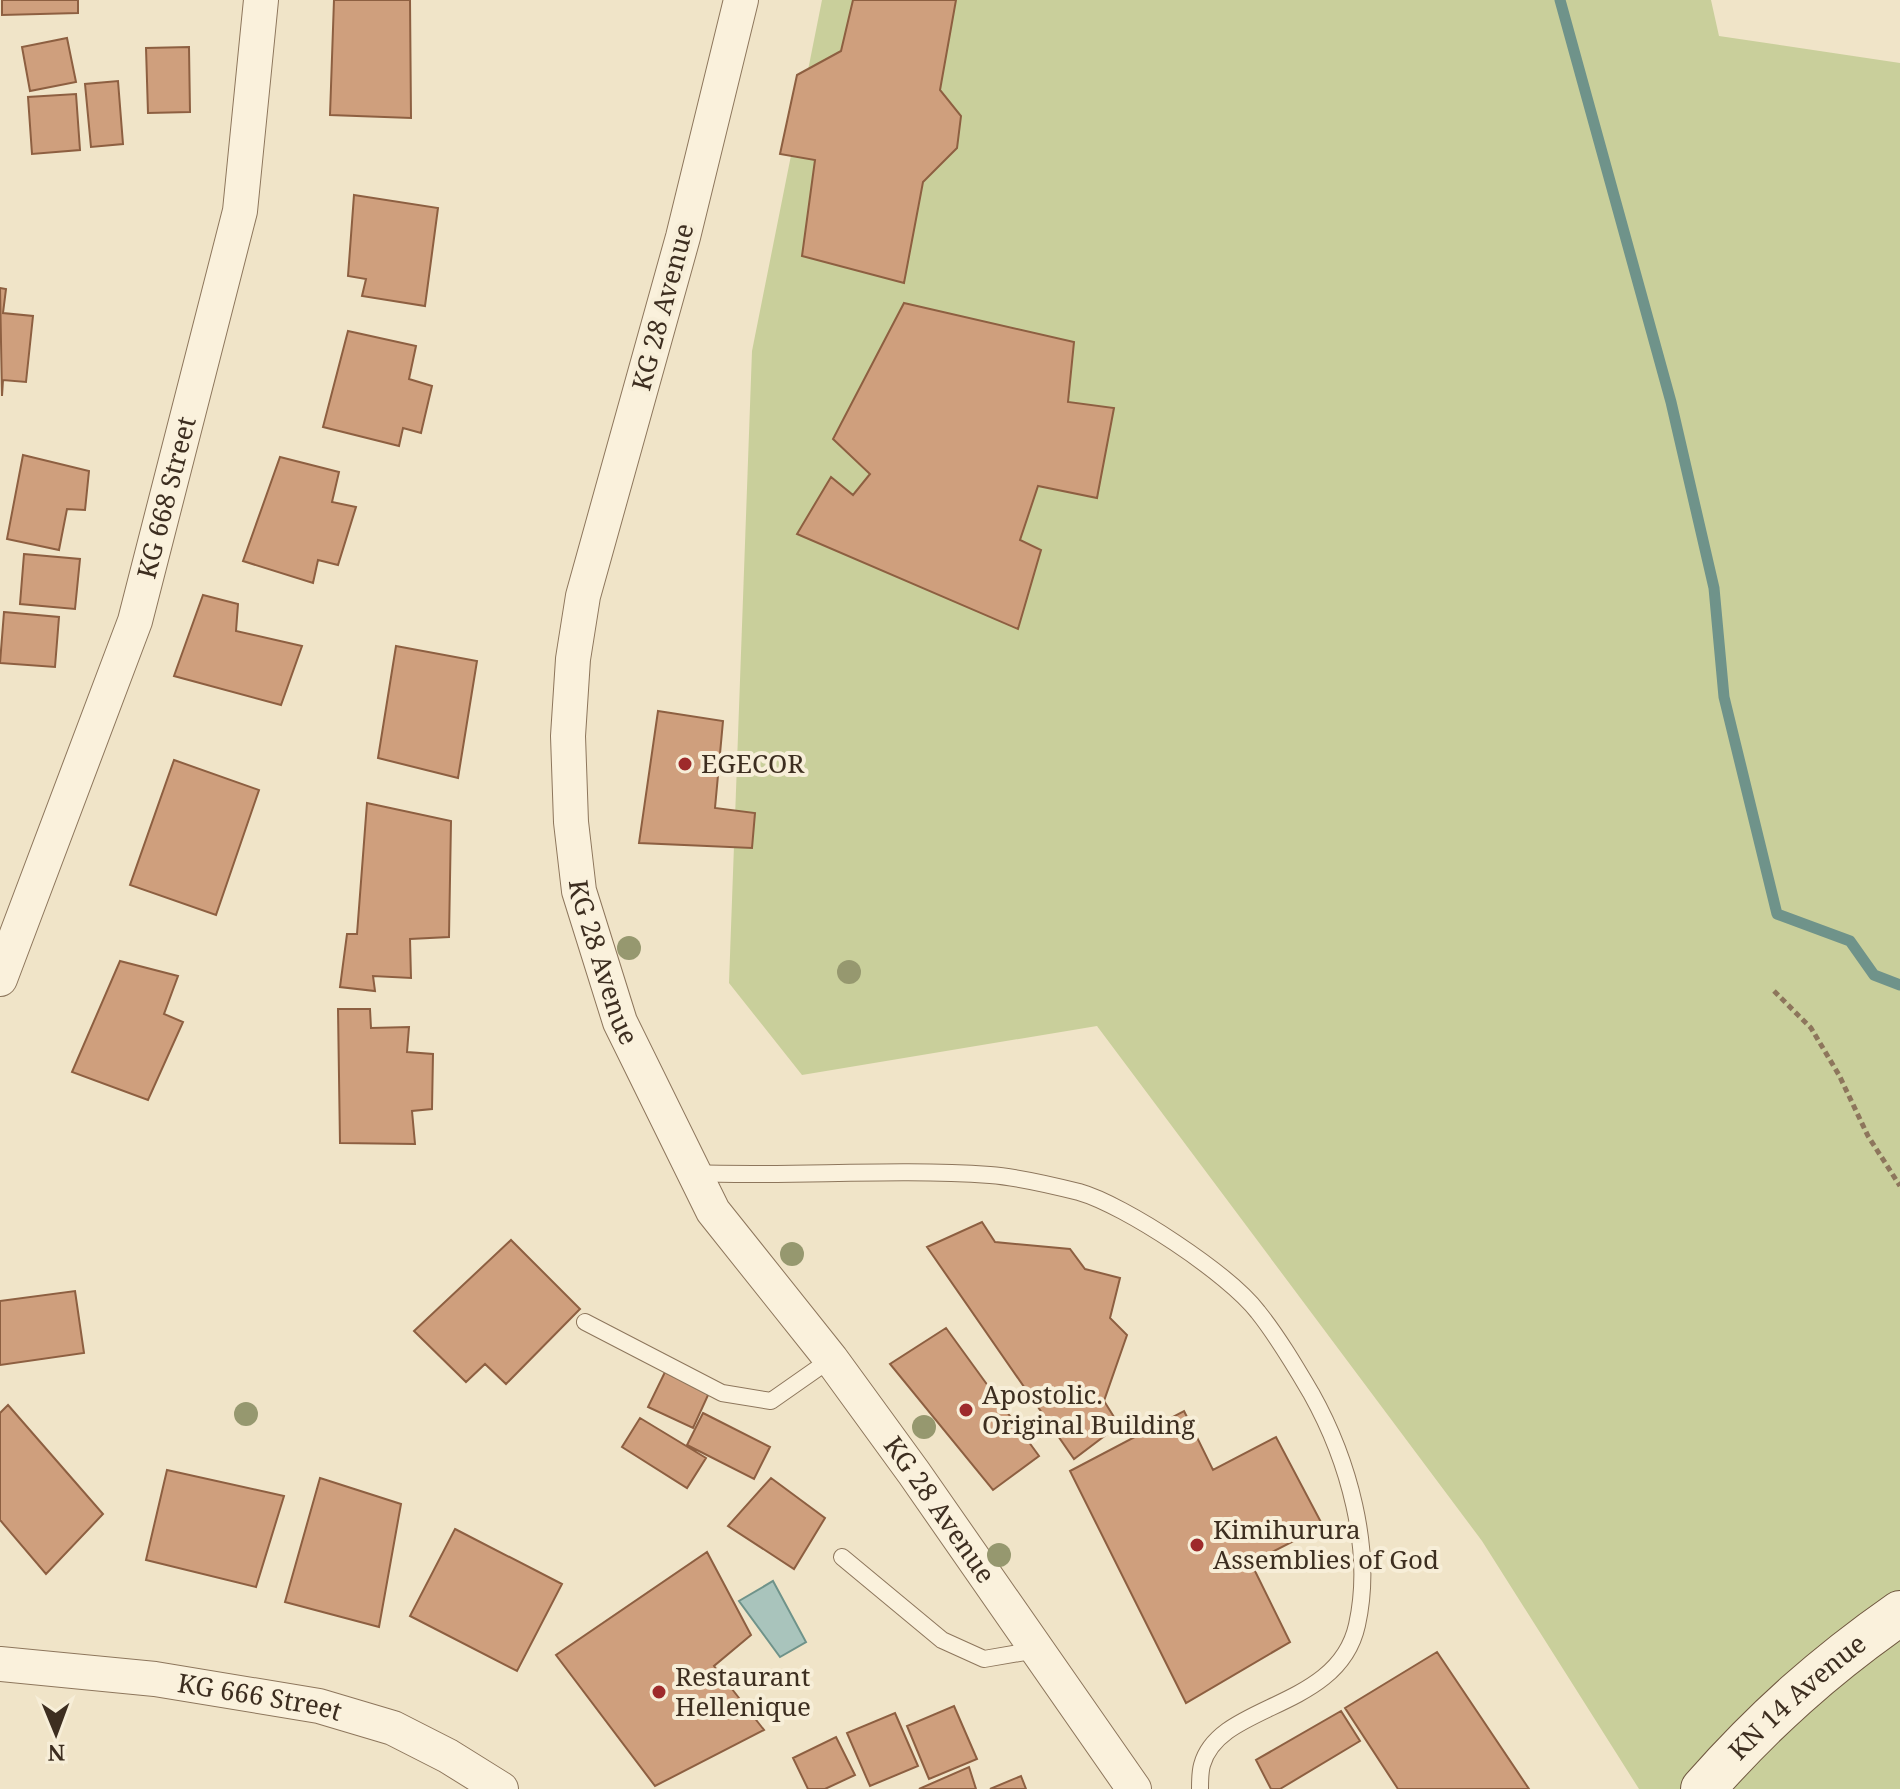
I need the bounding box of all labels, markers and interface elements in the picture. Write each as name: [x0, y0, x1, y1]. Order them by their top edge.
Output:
street label: KG 28 Avenue: [622, 219, 702, 394]
street label: KG 668 Street: [128, 412, 204, 582]
place label: EGECOR: [701, 745, 805, 781]
marker: EGECOR: [676, 755, 694, 773]
street label: KG 28 Avenue: [561, 878, 647, 1051]
place label: Apostolic. Original Building: [982, 1376, 1195, 1442]
marker: Apostolic. Original Building: [957, 1401, 975, 1419]
street label: KG 28 Avenue: [876, 1428, 1004, 1590]
place label: Kimihurura Assemblies of God: [1213, 1511, 1439, 1577]
marker: Kimihurura Assemblies of God: [1188, 1536, 1206, 1554]
street label: KN 14 Avenue: [1720, 1625, 1873, 1767]
place label: Restaurant Hellenique: [675, 1658, 811, 1724]
street label: KG 666 Street: [175, 1664, 347, 1729]
marker: Restaurant Hellenique: [650, 1683, 668, 1701]
north arrow: [16, 1693, 96, 1773]
text: N: [47, 1739, 65, 1769]

